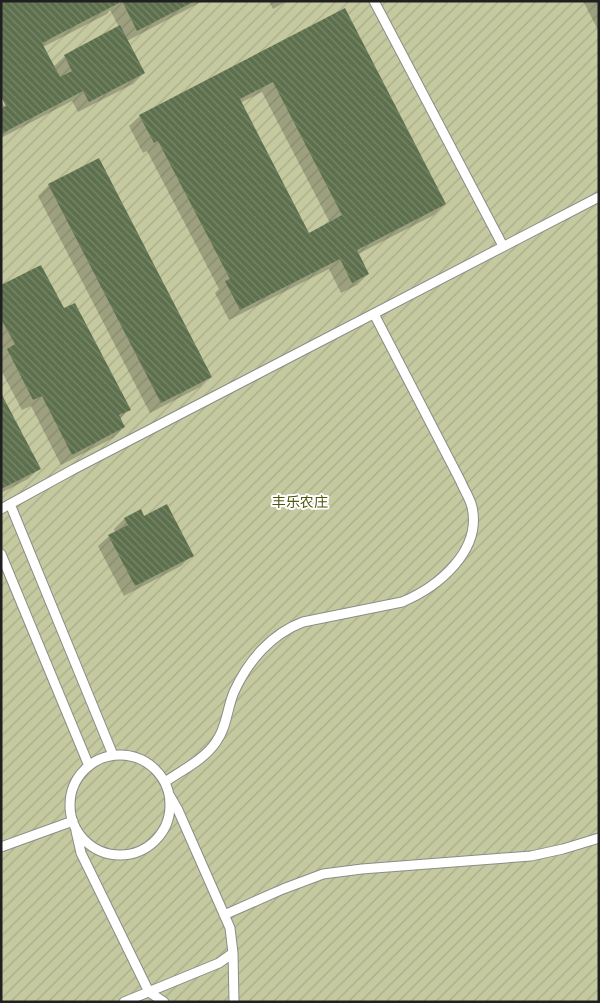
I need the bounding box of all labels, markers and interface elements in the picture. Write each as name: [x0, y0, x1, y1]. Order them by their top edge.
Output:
park label: 丰乐农庄: [272, 492, 328, 512]

